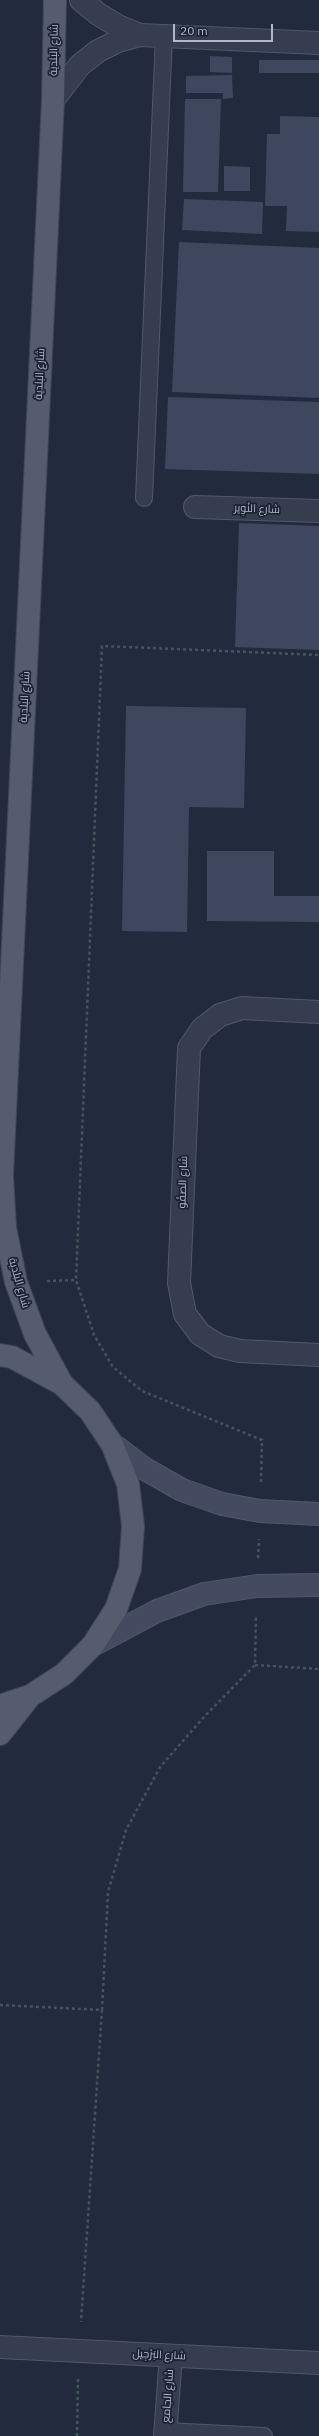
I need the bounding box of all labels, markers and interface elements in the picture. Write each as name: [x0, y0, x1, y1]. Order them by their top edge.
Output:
scale bar: [175, 16, 275, 42]
text: 20 m: [180, 23, 208, 38]
street label: شارع البلدية: [47, 24, 61, 76]
street label: شارع البلدية: [32, 348, 48, 400]
street label: شارع النُوِير: [234, 502, 280, 516]
street label: شارع البلدية: [17, 671, 33, 723]
street label: شارع الصفُو: [175, 1155, 191, 1209]
street label: شارع البلدية: [6, 1256, 32, 1310]
street label: شارع البَرْجِيل: [132, 2347, 186, 2363]
street label: شارع الجامع: [160, 2369, 176, 2423]

